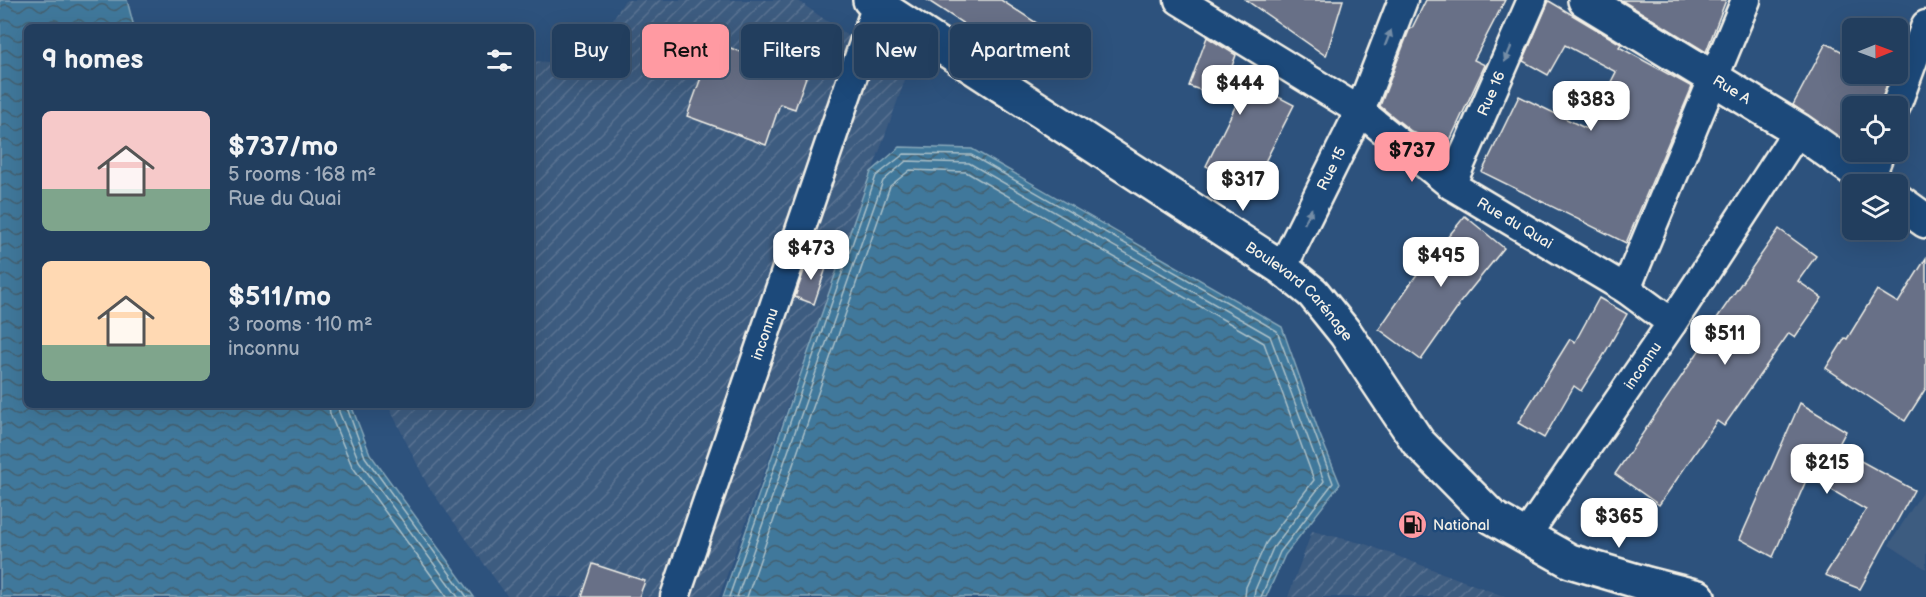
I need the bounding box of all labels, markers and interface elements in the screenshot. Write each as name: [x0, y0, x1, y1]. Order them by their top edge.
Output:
north arrow: [1842, 18, 1908, 84]
map controls: [1842, 18, 1908, 240]
chip: Buy: [552, 24, 630, 78]
chip: Rent: [642, 24, 729, 78]
chip: Filters: [741, 24, 842, 78]
chip: New: [854, 24, 938, 78]
chip: Apartment: [950, 24, 1091, 78]
one-way arrow: [1383, 29, 1393, 47]
icon: filters: [483, 44, 516, 77]
text: 9 homes: [42, 45, 143, 76]
one-way arrow: [1503, 45, 1513, 63]
pin: $444: [1204, 65, 1276, 116]
street label: Rue 16: [1473, 68, 1509, 119]
street label: Rue A: [1709, 71, 1755, 109]
text: $444: [1216, 72, 1264, 96]
pin: $383: [1555, 81, 1627, 132]
text: $383: [1567, 88, 1615, 112]
button: locate: [1842, 96, 1908, 162]
text: $737/mo: [228, 132, 338, 163]
pin: $737: [1376, 132, 1448, 183]
icon: home: [90, 135, 162, 207]
text: $737: [1389, 139, 1435, 163]
street label: Rue 15: [1313, 144, 1350, 194]
pin: $317: [1207, 161, 1279, 212]
text: 5 rooms · 168 m²: [228, 163, 376, 187]
text: $317: [1221, 168, 1265, 192]
button: layers: [1842, 174, 1908, 240]
text: Rue du Quai: [228, 187, 341, 211]
street label: Rue du Quai: [1474, 193, 1556, 253]
one-way arrow: [1303, 207, 1313, 224]
pin: $473: [775, 230, 847, 281]
text: $473: [787, 237, 835, 261]
street label: Boulevard Carénage: [1242, 237, 1357, 345]
pin: $495: [1405, 237, 1477, 288]
text: $495: [1417, 244, 1465, 268]
text: $511/mo: [228, 282, 331, 313]
icon: home: [90, 285, 162, 357]
street label: inconnu: [747, 305, 782, 362]
text: 3 rooms · 110 m²: [228, 313, 373, 337]
pin: $511: [1689, 315, 1761, 366]
text: $511: [1704, 322, 1746, 346]
text: inconnu: [228, 337, 300, 361]
street label: inconnu: [1620, 338, 1666, 393]
pin: $215: [1791, 444, 1863, 495]
text: $215: [1805, 451, 1849, 475]
pin: $365: [1583, 498, 1655, 549]
text: $365: [1595, 505, 1643, 529]
fuel station icon: National: [1396, 509, 1428, 541]
place label: National: [1433, 516, 1490, 535]

